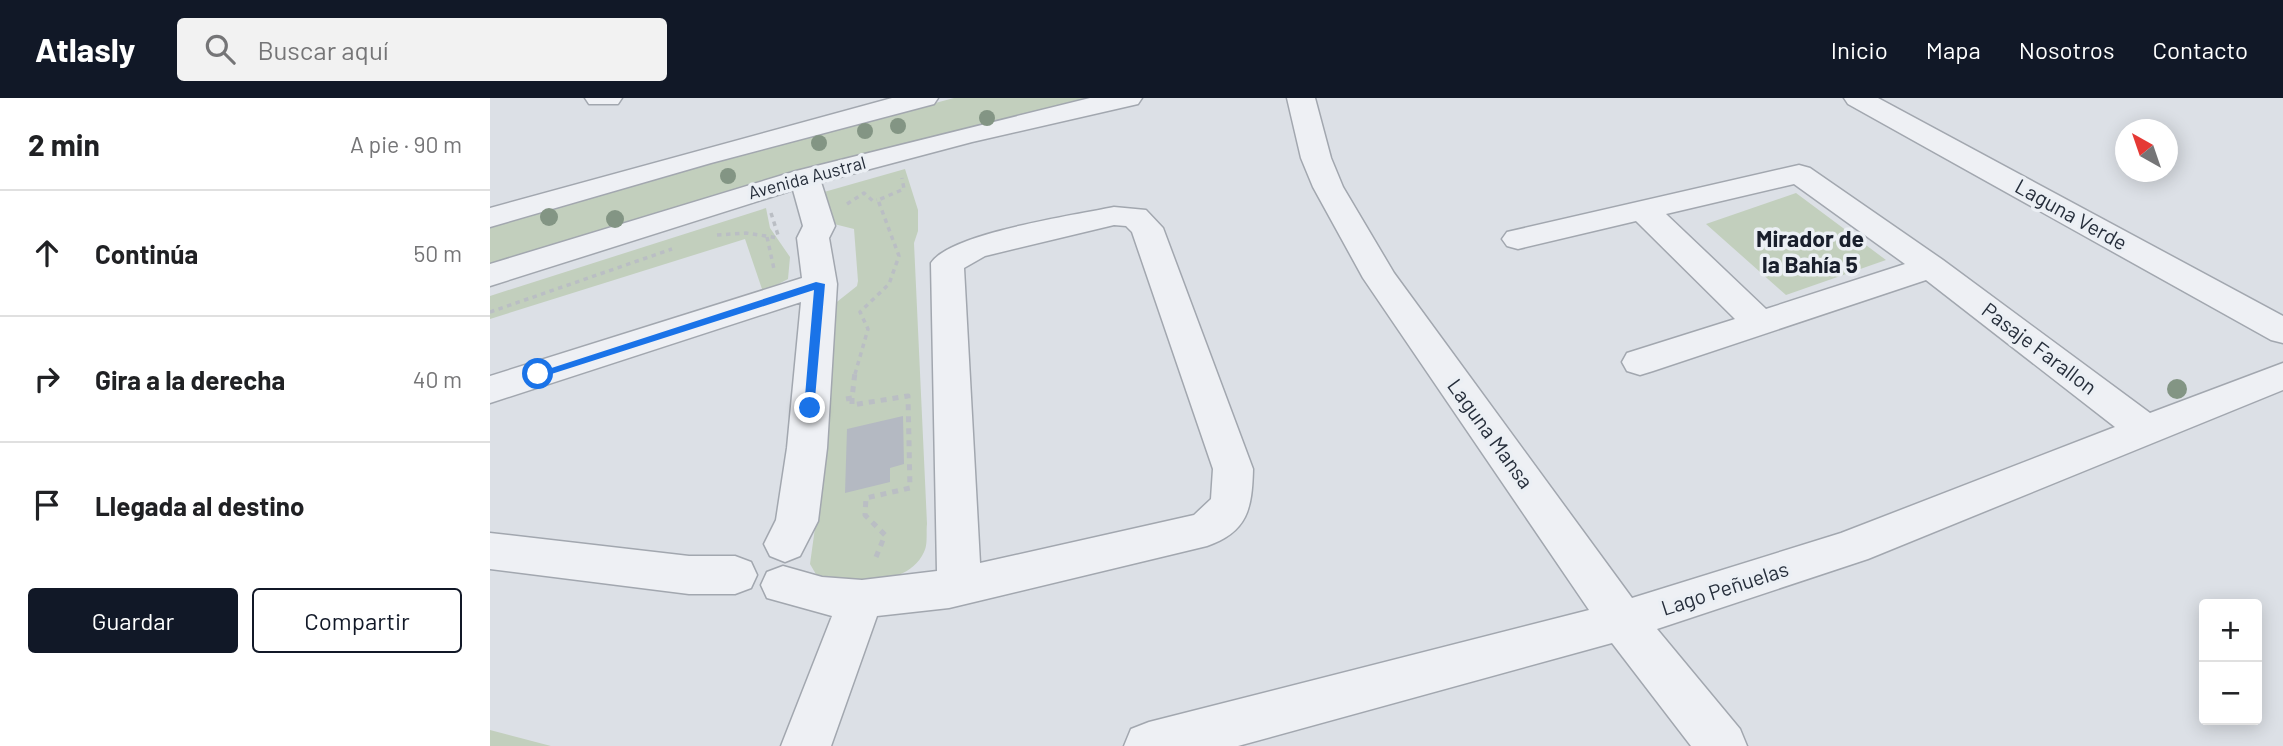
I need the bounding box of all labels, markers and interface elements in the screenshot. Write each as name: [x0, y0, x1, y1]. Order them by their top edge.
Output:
search box: [177, 18, 667, 81]
text: Atlasly: [35, 29, 135, 69]
icon: search: [201, 30, 239, 68]
text: Buscar aquí: [257, 34, 388, 65]
text: Inicio: [1831, 35, 1888, 64]
text: Mapa: [1926, 35, 1981, 64]
text: Nosotros: [2019, 35, 2115, 64]
text: Contacto: [2153, 35, 2248, 64]
north arrow: [2115, 119, 2178, 182]
text: 2 min: [28, 126, 100, 162]
text: A pie · 90 m: [350, 130, 462, 158]
street label: Avenida Austral: [746, 151, 868, 203]
street label: Laguna Verde: [2011, 173, 2132, 255]
district label: Mirador de la Bahía 5: [1756, 224, 1864, 278]
icon: ahead: [28, 234, 66, 272]
text: Continúa: [95, 238, 198, 269]
text: 50 m: [414, 239, 462, 267]
street label: Pasaje Farallon: [1978, 297, 2102, 399]
route start: [522, 358, 553, 389]
icon: right: [28, 360, 66, 398]
text: Gira a la derecha: [95, 364, 285, 395]
text: 40 m: [413, 365, 462, 393]
street label: Laguna Mansa: [1443, 373, 1539, 493]
route end: [794, 392, 825, 423]
icon: arrive: [28, 486, 66, 524]
text: Llegada al destino: [95, 490, 304, 521]
street label: Lago Peñuelas: [1658, 555, 1791, 620]
button: Guardar: [28, 588, 238, 653]
button: Compartir: [252, 588, 462, 653]
map controls: [2199, 599, 2262, 725]
button: +: [2199, 599, 2262, 662]
button: −: [2199, 662, 2262, 725]

